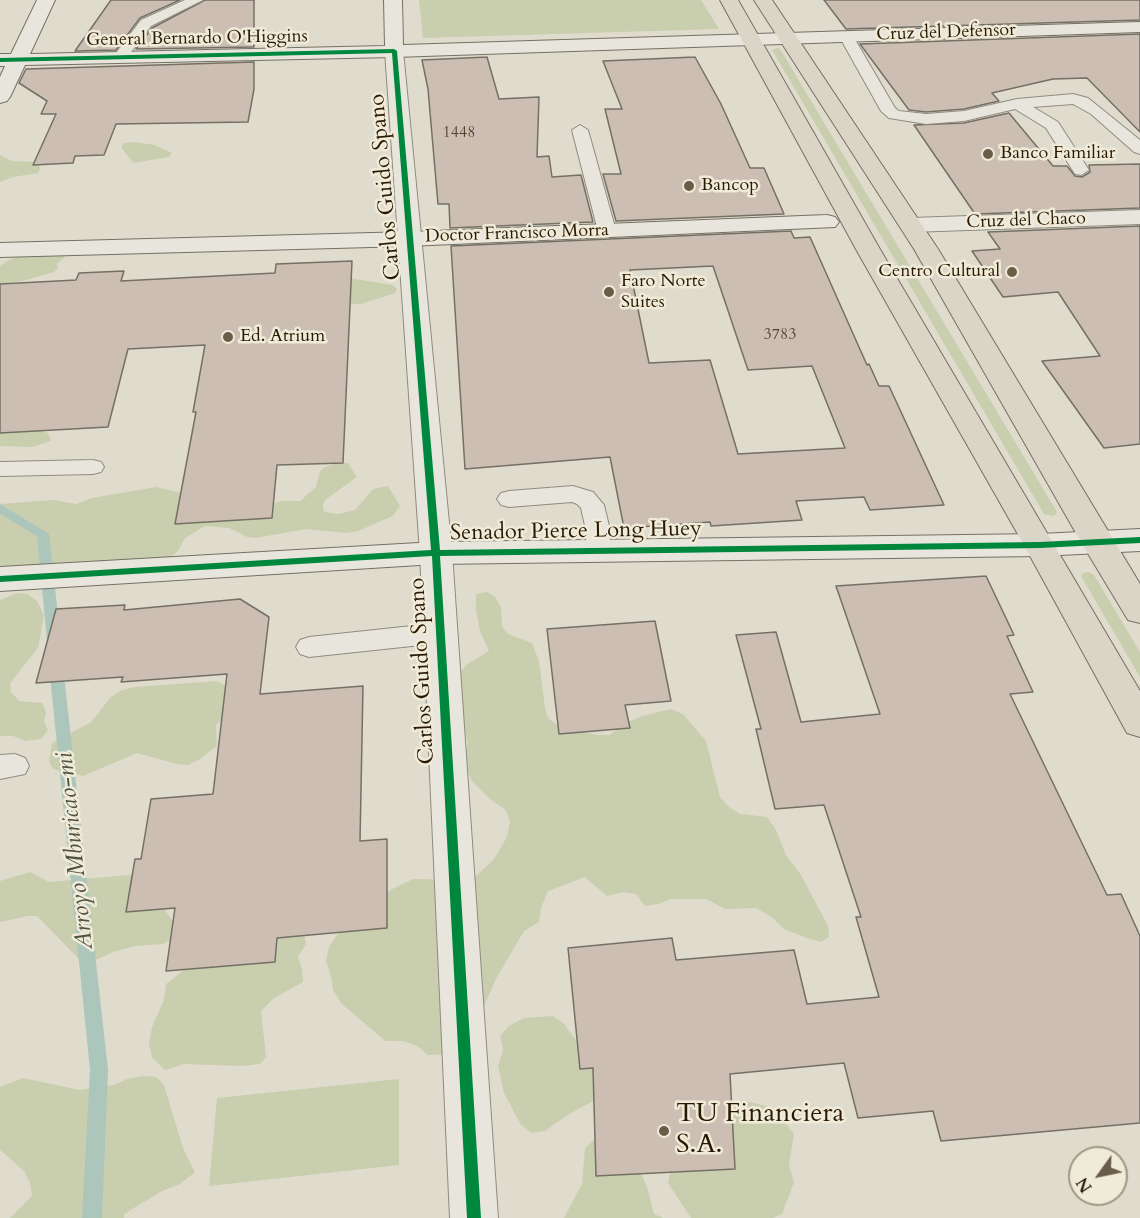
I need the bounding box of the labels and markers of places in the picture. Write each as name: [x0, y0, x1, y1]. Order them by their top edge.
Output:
place label: Banco Familiar: [1000, 143, 1115, 165]
marker: Banco Familiar: [981, 147, 995, 161]
place label: Bancop: [701, 175, 759, 197]
marker: Bancop: [682, 179, 696, 193]
place label: Centro Cultural: [878, 261, 1000, 283]
marker: Centro Cultural: [1005, 265, 1019, 279]
place label: Faro Norte Suites: [621, 271, 706, 314]
marker: Faro Norte Suites: [602, 285, 616, 299]
place label: Ed. Atrium: [240, 326, 325, 348]
marker: Ed. Atrium: [221, 330, 235, 344]
place label: TU Financiera S.A.: [676, 1099, 844, 1162]
marker: TU Financiera S.A.: [657, 1124, 671, 1138]

